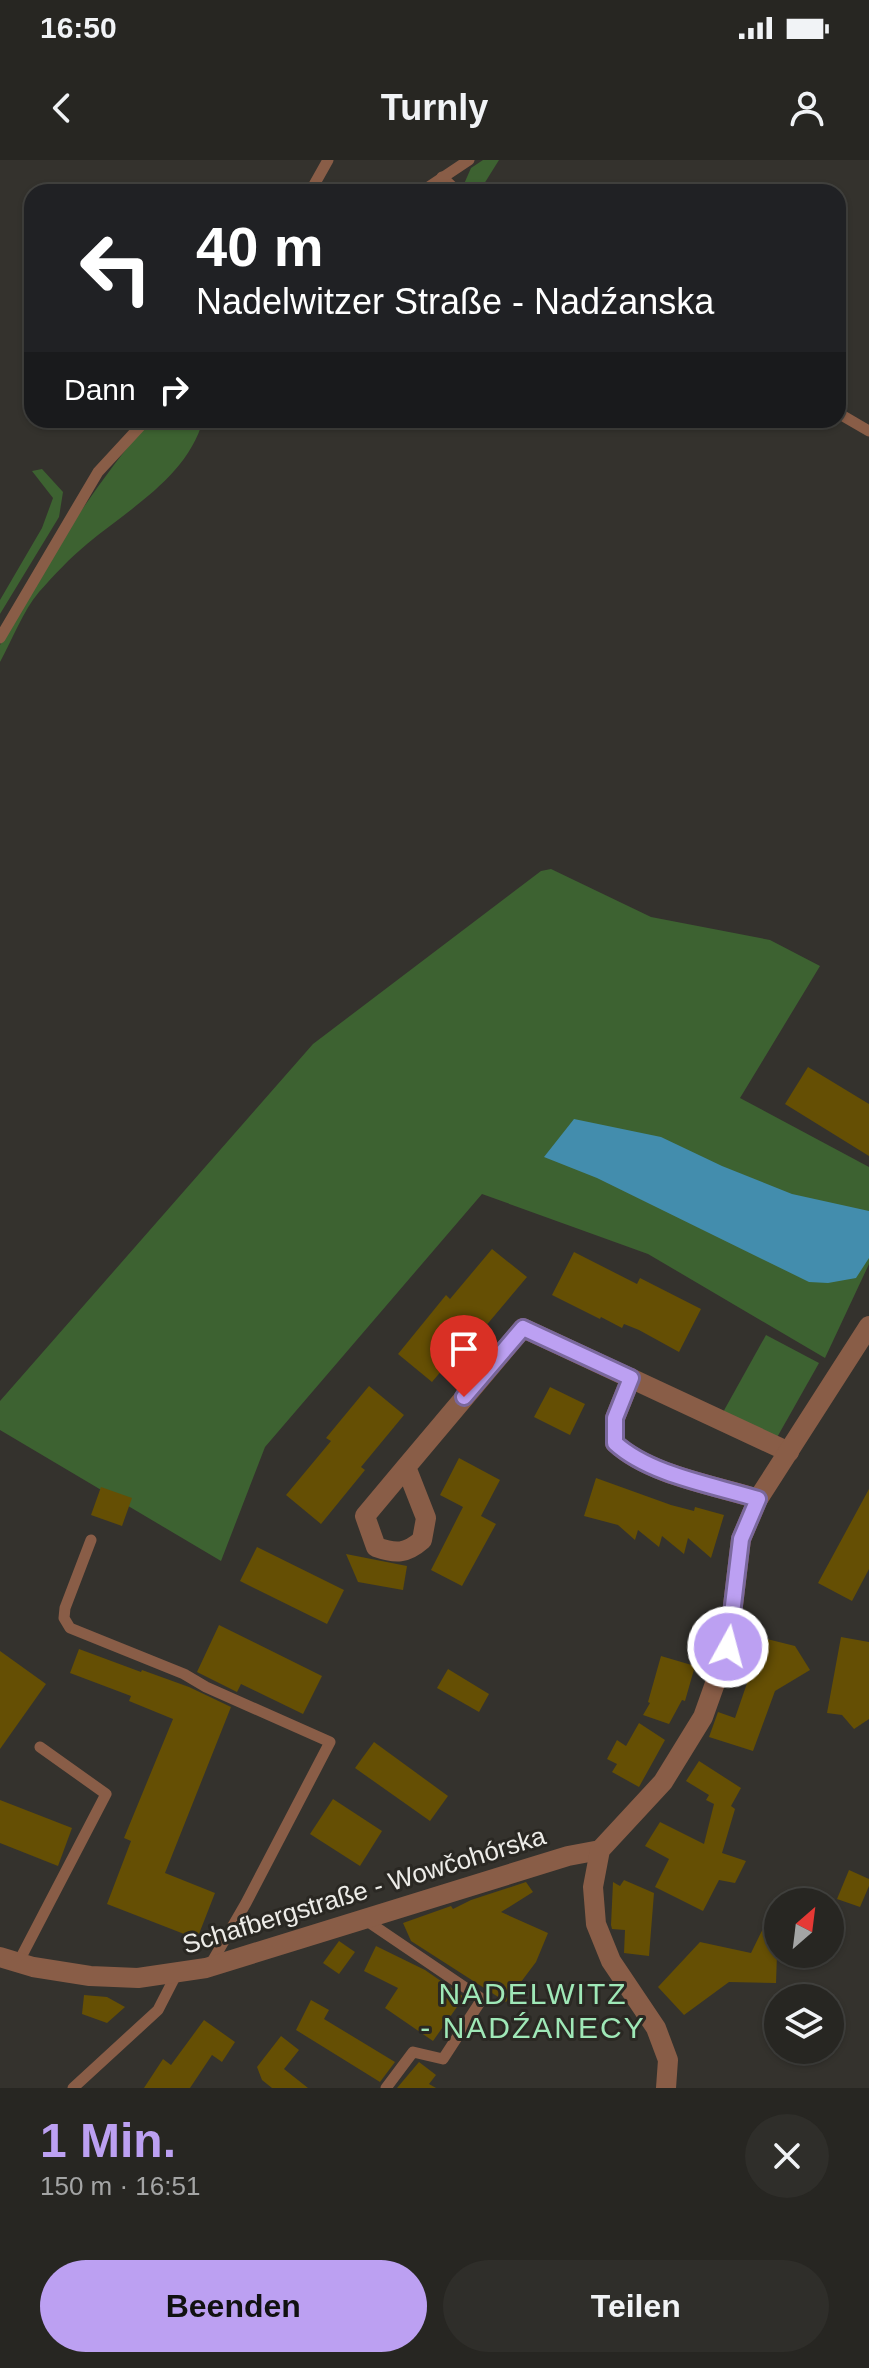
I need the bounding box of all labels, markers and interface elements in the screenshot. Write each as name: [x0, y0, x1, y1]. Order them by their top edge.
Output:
text: 16:50: [40, 11, 117, 44]
icon: back: [40, 86, 84, 130]
icon: person: [785, 86, 829, 130]
text: Turnly: [381, 87, 488, 128]
text: 40 m: [196, 215, 324, 278]
icon: left: [64, 216, 168, 320]
text: Nadelwitzer Straße - Nadźanska: [196, 281, 714, 322]
icon: right: [152, 368, 196, 412]
text: Dann: [64, 373, 136, 406]
pin: [430, 1315, 498, 1397]
icon: arrive: [442, 1327, 486, 1371]
position arrow: [686, 1605, 770, 1689]
street label: Schafbergstraße - Wowčohórska: [179, 1820, 550, 1960]
north arrow: [764, 1888, 844, 1968]
map controls: [764, 1888, 844, 2064]
district label: NADELWITZ - NADŹANECY: [420, 1977, 646, 2044]
button: layers: [764, 1984, 844, 2064]
text: 1 Min.: [40, 2114, 176, 2167]
button: close: [745, 2114, 829, 2198]
text: 150 m · 16:51: [40, 2171, 200, 2201]
button: Beenden: [40, 2260, 427, 2352]
button: Teilen: [443, 2260, 829, 2352]

